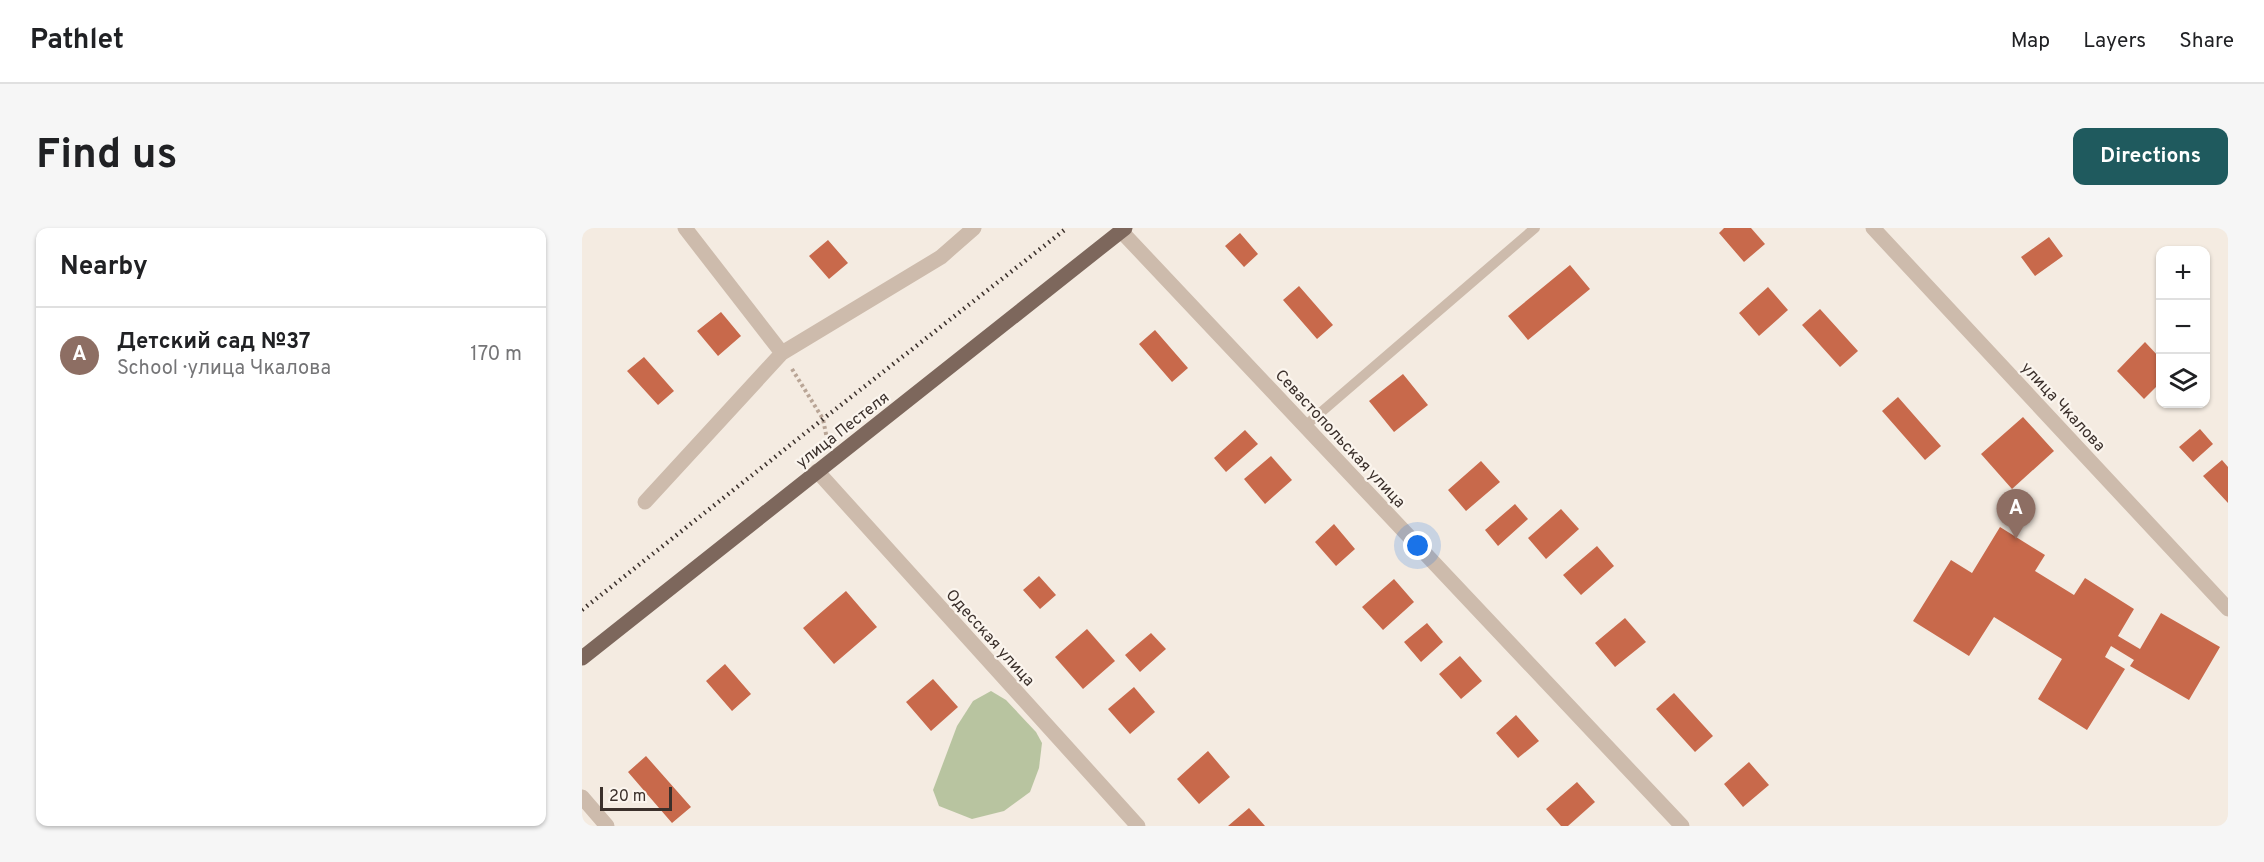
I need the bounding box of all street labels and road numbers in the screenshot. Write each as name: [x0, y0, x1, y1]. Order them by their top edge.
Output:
street label: улица Чкалова: [2016, 359, 2109, 456]
street label: Севастопольская улица: [1270, 366, 1409, 513]
street label: улица Пестеля: [793, 388, 894, 473]
street label: Одесская улица: [941, 586, 1038, 691]

